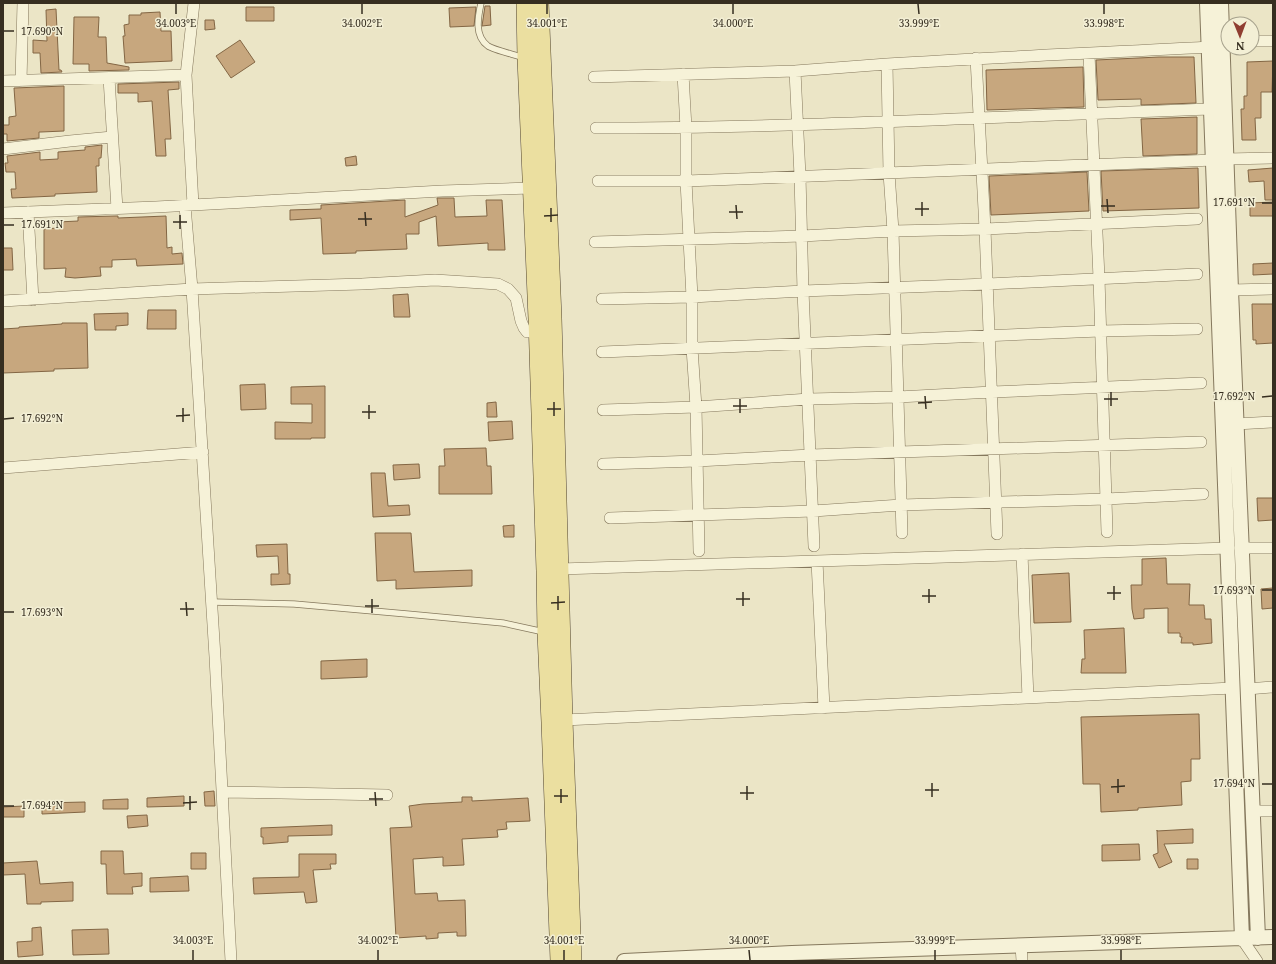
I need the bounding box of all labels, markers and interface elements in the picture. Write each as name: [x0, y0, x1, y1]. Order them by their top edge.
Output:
text: 34.003°E: [156, 16, 196, 30]
text: 34.002°E: [342, 16, 382, 30]
text: 34.001°E: [527, 16, 567, 30]
text: 34.000°E: [713, 16, 753, 30]
text: 33.999°E: [899, 16, 939, 30]
text: 33.998°E: [1084, 16, 1124, 30]
north arrow: [1220, 16, 1260, 56]
text: 17.690°N: [21, 24, 63, 38]
text: N: [1235, 39, 1245, 54]
text: 17.691°N: [1213, 195, 1255, 209]
text: 17.691°N: [21, 217, 63, 231]
text: 17.692°N: [1213, 389, 1255, 403]
text: 17.692°N: [21, 411, 63, 425]
text: 17.693°N: [1213, 583, 1255, 597]
text: 17.693°N: [21, 605, 63, 619]
text: 17.694°N: [1213, 776, 1255, 790]
text: 17.694°N: [21, 798, 63, 812]
text: 34.003°E: [173, 933, 213, 947]
text: 34.002°E: [358, 933, 398, 947]
text: 34.001°E: [544, 933, 584, 947]
text: 34.000°E: [729, 933, 769, 947]
text: 33.999°E: [915, 933, 955, 947]
text: 33.998°E: [1101, 933, 1141, 947]

